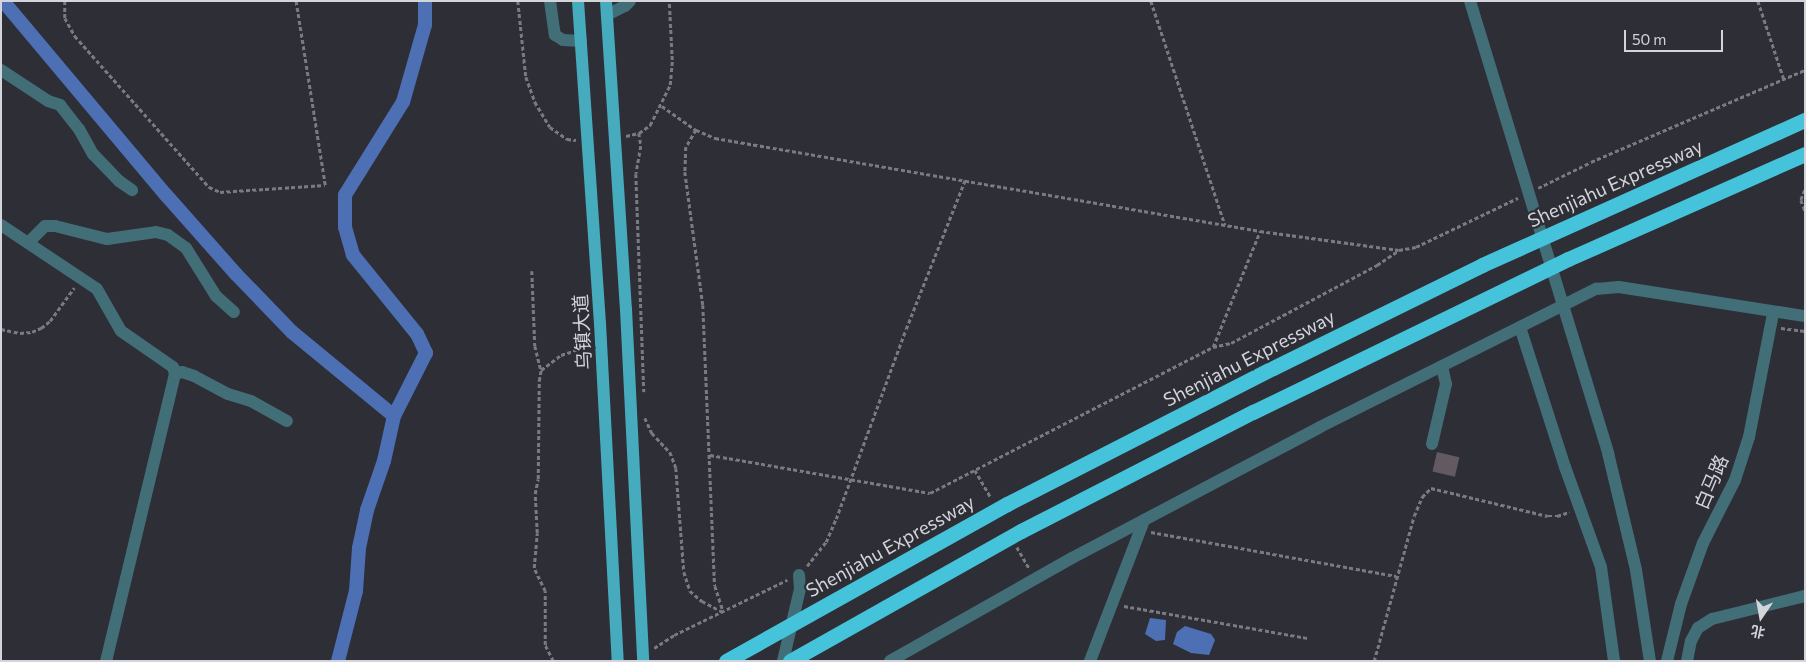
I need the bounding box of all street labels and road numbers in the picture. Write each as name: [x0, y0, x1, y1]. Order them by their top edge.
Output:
street label: Shenjiahu Expressway: [1524, 134, 1706, 232]
street label: 乌镇大道: [569, 293, 595, 371]
street label: Shenjiahu Expressway: [1159, 305, 1339, 411]
street label: 白马路: [1689, 451, 1733, 513]
street label: Shenjiahu Expressway: [802, 490, 978, 602]

